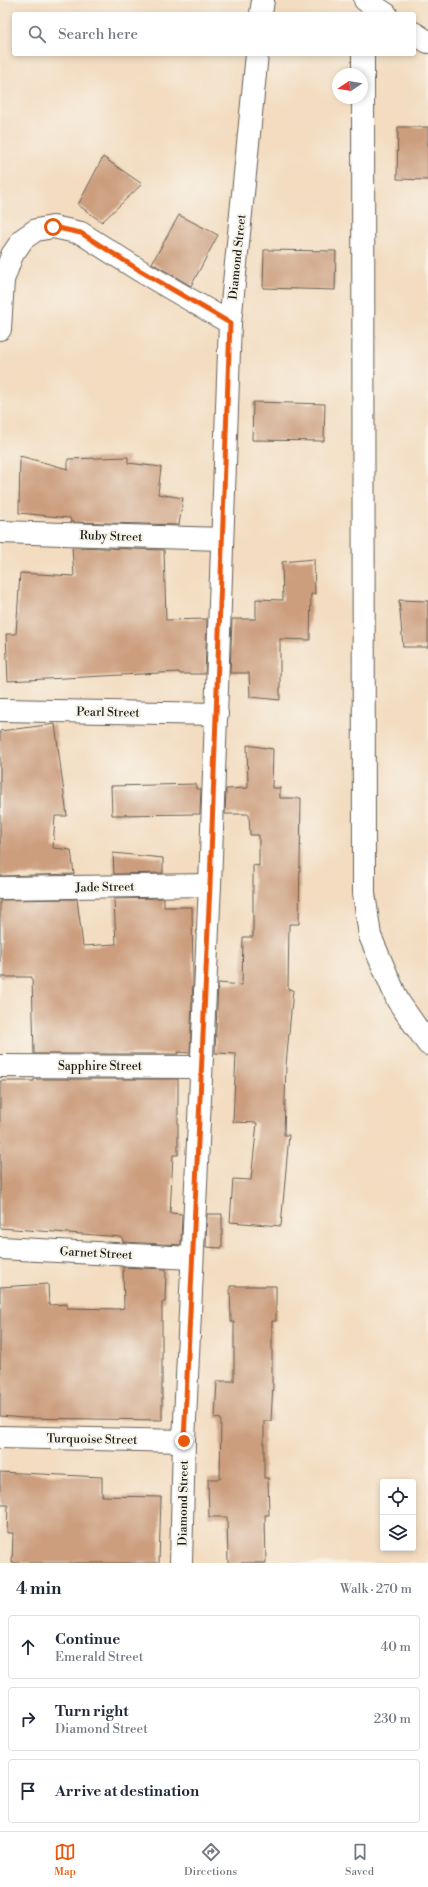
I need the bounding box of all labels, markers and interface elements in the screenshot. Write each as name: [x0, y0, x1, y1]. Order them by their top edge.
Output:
search box: [12, 12, 416, 56]
icon: search: [26, 23, 48, 45]
text: Search here: [58, 25, 138, 44]
north arrow: [332, 68, 368, 104]
street label: Diamond Street: [226, 213, 250, 300]
route start: [44, 218, 62, 236]
street label: Ruby Street: [79, 528, 143, 545]
street label: Pearl Street: [76, 704, 140, 721]
street label: Jade Street: [74, 879, 135, 896]
street label: Sapphire Street: [58, 1059, 143, 1074]
street label: Garnet Street: [59, 1244, 133, 1263]
street label: Turquoise Street: [47, 1431, 138, 1448]
route end: [175, 1432, 193, 1450]
street label: Diamond Street: [175, 1459, 192, 1546]
map controls: [380, 1479, 416, 1551]
button: locate: [380, 1479, 416, 1515]
button: layers: [380, 1515, 416, 1551]
text: 4 min: [16, 1578, 61, 1600]
text: Walk · 270 m: [340, 1581, 412, 1597]
text: Continue: [55, 1630, 120, 1649]
icon: ahead: [17, 1636, 39, 1658]
text: 40 m: [381, 1639, 411, 1655]
text: Emerald Street: [55, 1649, 143, 1665]
text: Turn right: [55, 1702, 129, 1721]
icon: right: [17, 1708, 39, 1730]
text: 230 m: [374, 1711, 411, 1727]
text: Diamond Street: [55, 1721, 148, 1737]
icon: arrive: [17, 1780, 39, 1802]
text: Arrive at destination: [55, 1782, 199, 1801]
tab: Map: [54, 1841, 76, 1879]
tab: Directions: [184, 1841, 237, 1879]
tab: Saved: [345, 1841, 374, 1879]

